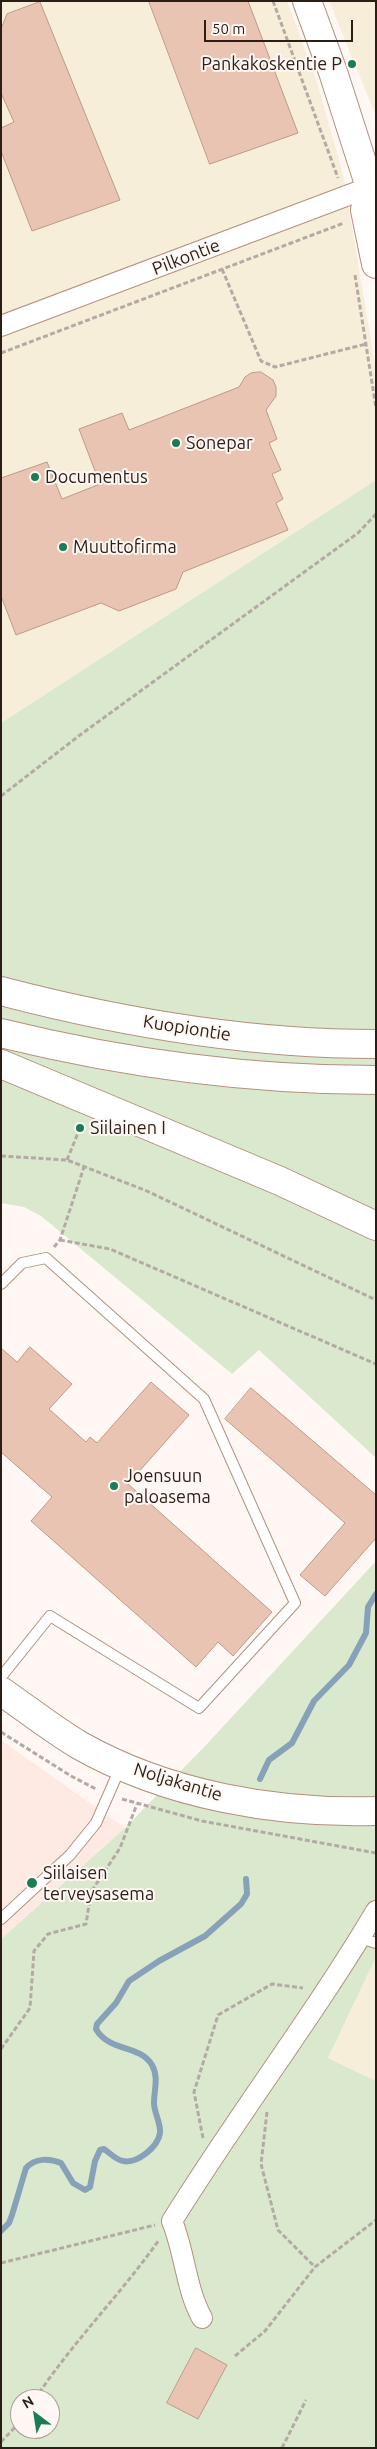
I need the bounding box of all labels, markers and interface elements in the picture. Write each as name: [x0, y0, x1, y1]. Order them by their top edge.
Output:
scale bar: [207, 10, 356, 42]
text: 50 m: [212, 20, 245, 37]
place label: Pankakoskentie P: [201, 53, 342, 75]
marker: Pankakoskentie P: [346, 58, 358, 70]
street label: Pilkontie: [149, 234, 223, 280]
place label: Sonepar: [186, 432, 253, 454]
marker: Sonepar: [170, 437, 182, 449]
place label: Documentus: [45, 466, 148, 488]
marker: Documentus: [29, 471, 41, 483]
place label: Muuttofirma: [73, 536, 177, 558]
marker: Muuttofirma: [57, 541, 69, 553]
street label: Kuopiontie: [141, 1010, 233, 1046]
place label: Siilainen I: [90, 1117, 166, 1139]
marker: Siilainen I: [74, 1122, 86, 1134]
place label: Joensuun paloasema: [124, 1465, 211, 1508]
marker: Joensuun paloasema: [108, 1480, 120, 1492]
street label: Noljakantie: [131, 1758, 225, 1806]
place label: Siilaisen terveysasema: [43, 1862, 154, 1905]
marker: Siilaisen terveysasema: [25, 1876, 39, 1890]
north arrow: [10, 2389, 60, 2439]
text: N: [19, 2392, 36, 2412]

